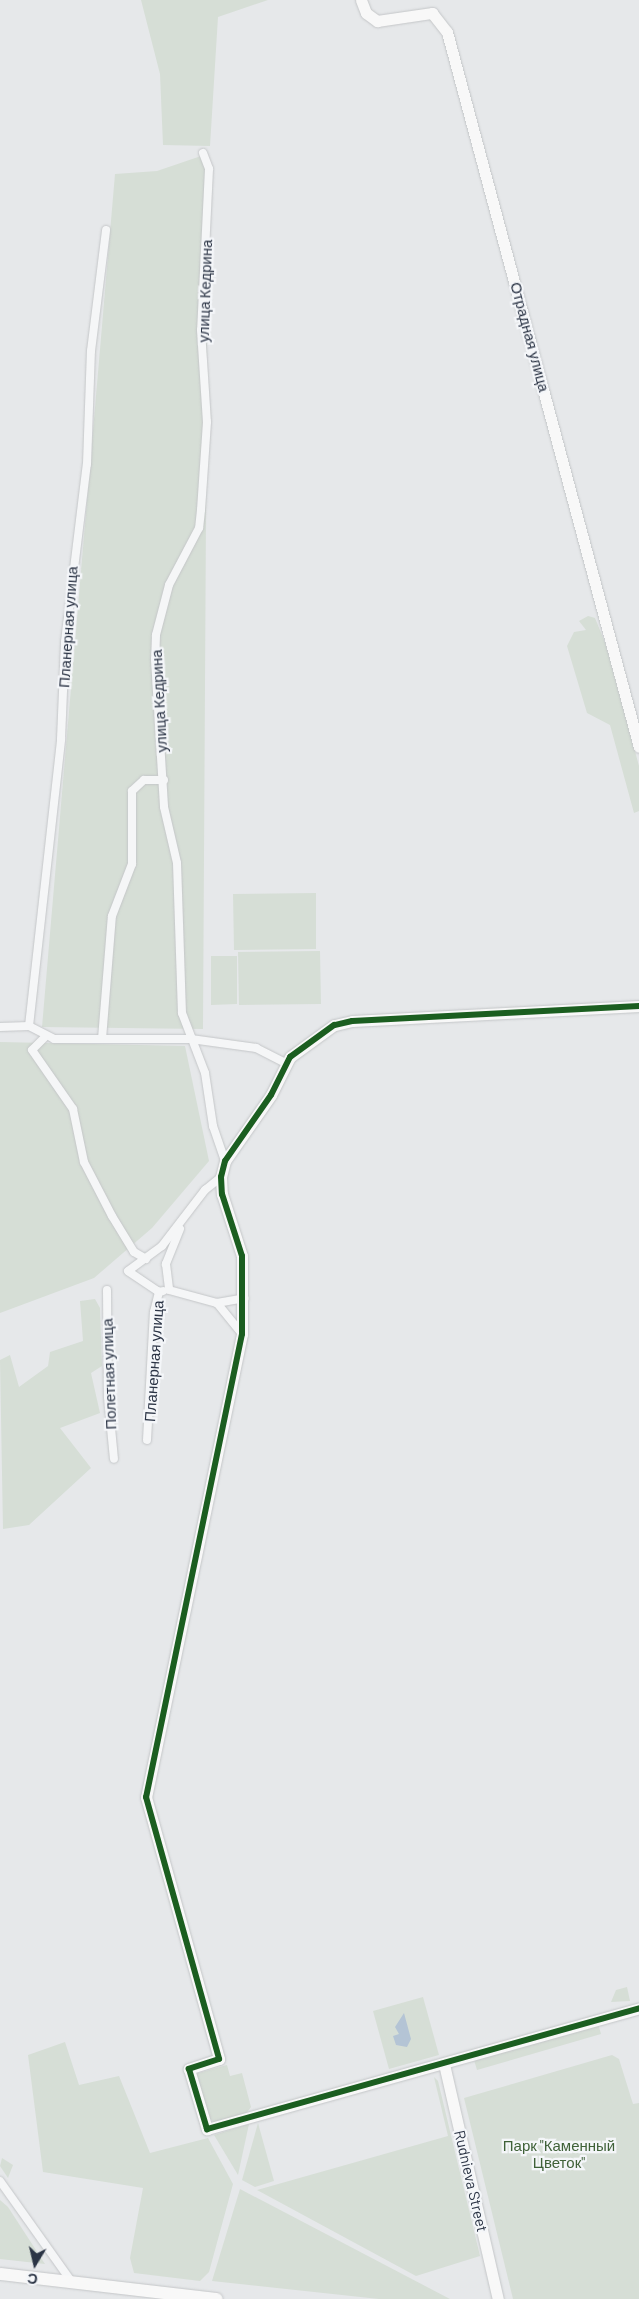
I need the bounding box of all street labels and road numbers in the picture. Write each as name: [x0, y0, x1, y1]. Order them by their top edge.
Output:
street label: улица Кедрина: [194, 239, 216, 343]
street label: Отрадная улица: [507, 280, 553, 394]
street label: Планерная улица: [55, 566, 81, 688]
street label: улица Кедрина: [147, 649, 171, 753]
street label: Планерная улица: [141, 1300, 167, 1422]
street label: Полетная улица: [98, 1318, 120, 1430]
street label: Rudnieva Street: [451, 2128, 491, 2234]

